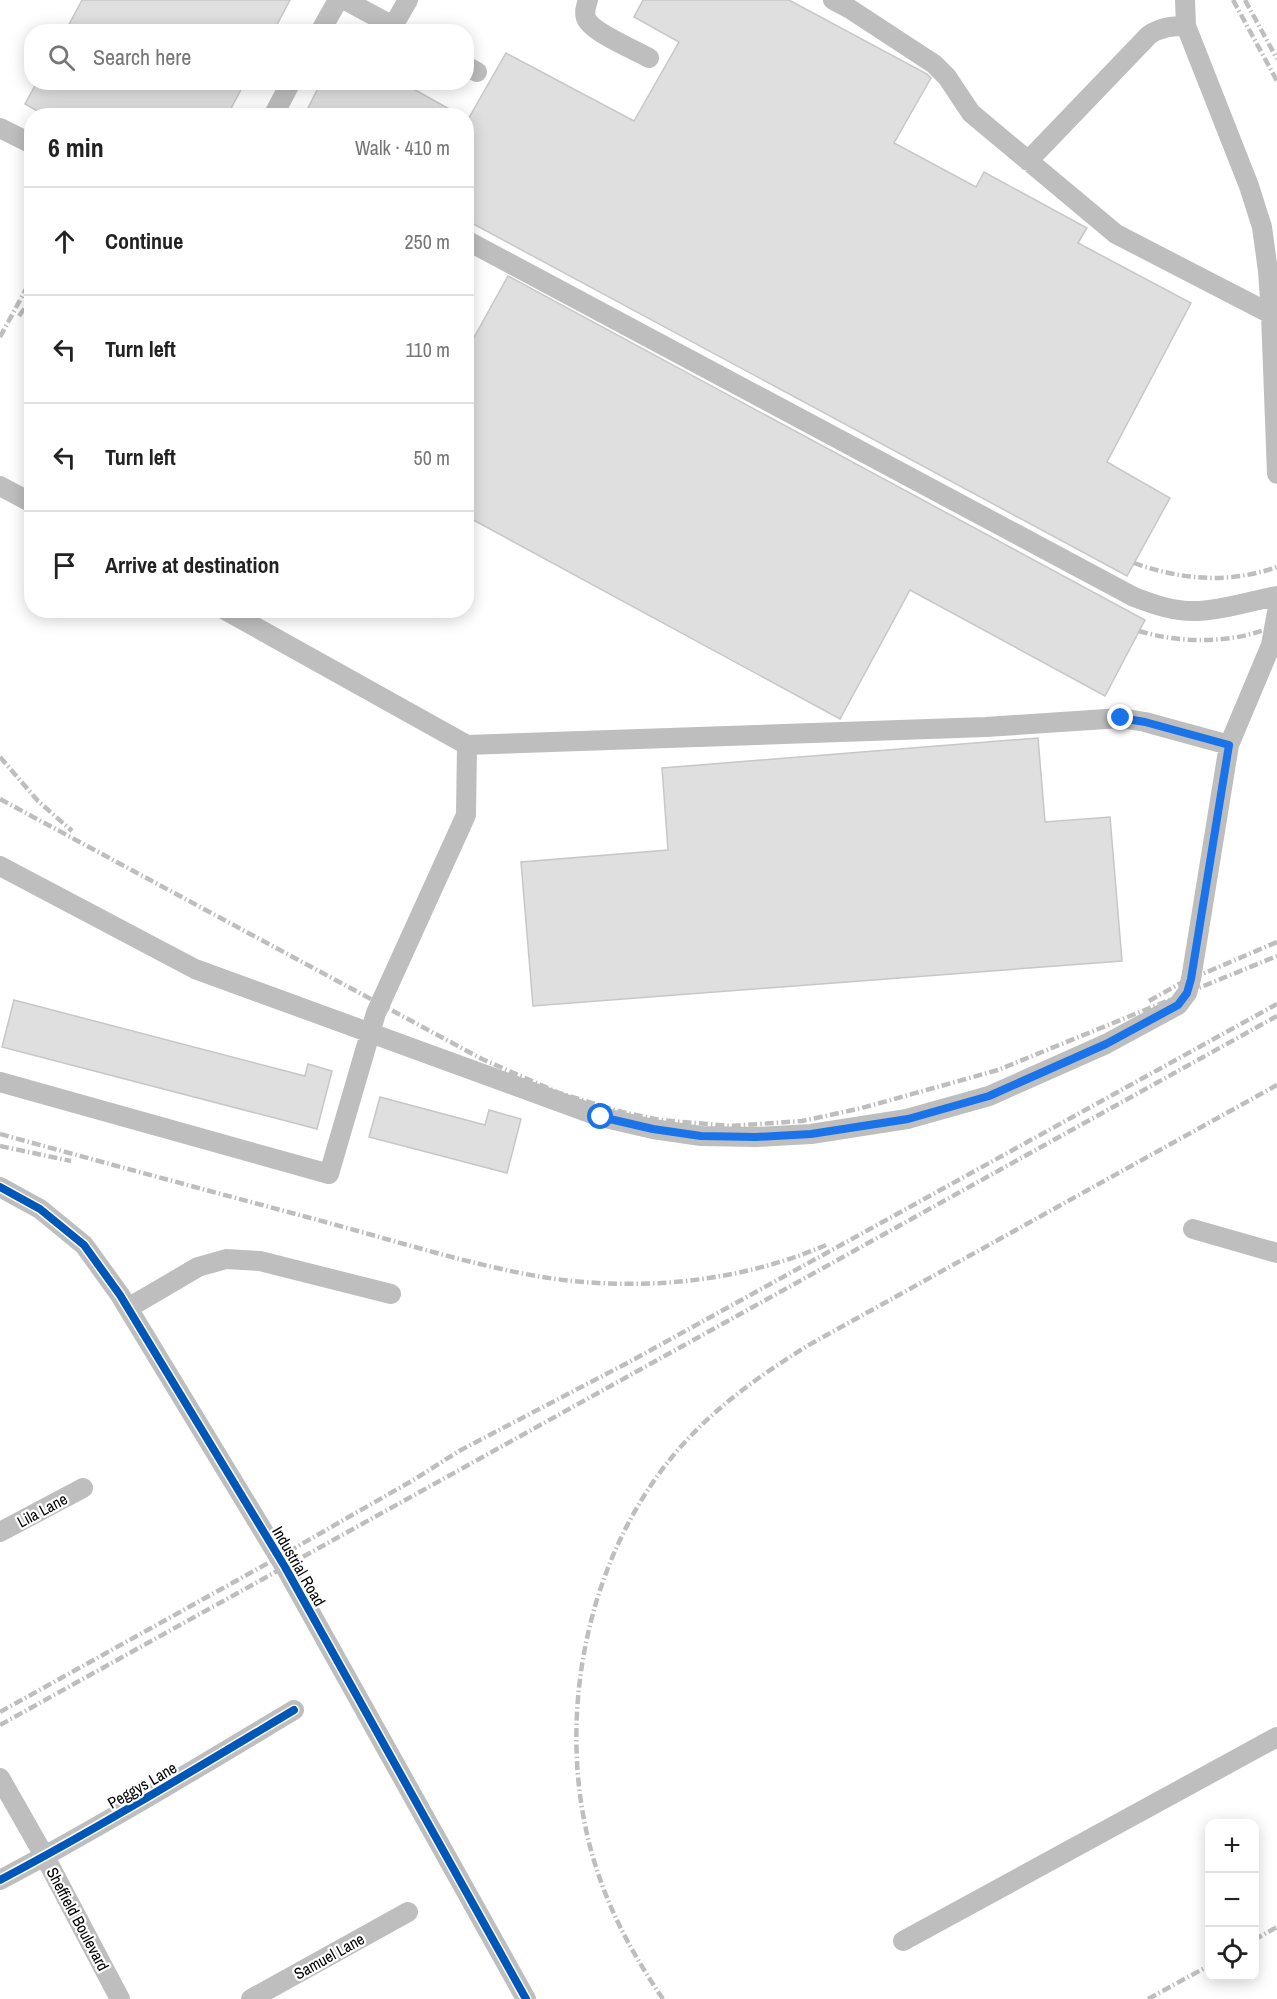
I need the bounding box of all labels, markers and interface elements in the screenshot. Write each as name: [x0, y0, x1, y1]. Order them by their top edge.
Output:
search box: [24, 24, 474, 90]
icon: search: [45, 41, 78, 74]
text: Search here: [93, 42, 191, 72]
text: 6 min: [48, 130, 104, 165]
text: Walk · 410 m: [355, 134, 450, 161]
icon: ahead: [48, 225, 81, 258]
text: Continue: [105, 226, 183, 256]
text: 250 m: [404, 228, 450, 255]
icon: left: [48, 333, 81, 366]
text: Turn left: [105, 334, 176, 364]
text: 110 m: [406, 336, 450, 363]
icon: left: [48, 441, 81, 474]
text: Turn left: [105, 442, 176, 472]
text: 50 m: [414, 444, 450, 471]
icon: arrive: [48, 549, 81, 582]
text: Arrive at destination: [105, 550, 279, 580]
route end: [1107, 704, 1133, 730]
route start: [587, 1103, 613, 1129]
street label: Lila Lane: [13, 1488, 71, 1532]
street label: Industrial Road: [267, 1522, 331, 1610]
street label: Peggys Lane: [103, 1756, 181, 1814]
map controls: [1205, 1819, 1259, 1981]
button: +: [1205, 1819, 1259, 1873]
street label: Sheffield Boulevard: [41, 1863, 115, 1975]
button: −: [1205, 1873, 1259, 1927]
button: locate: [1205, 1927, 1259, 1981]
street label: Samuel Lane: [290, 1928, 368, 1984]

